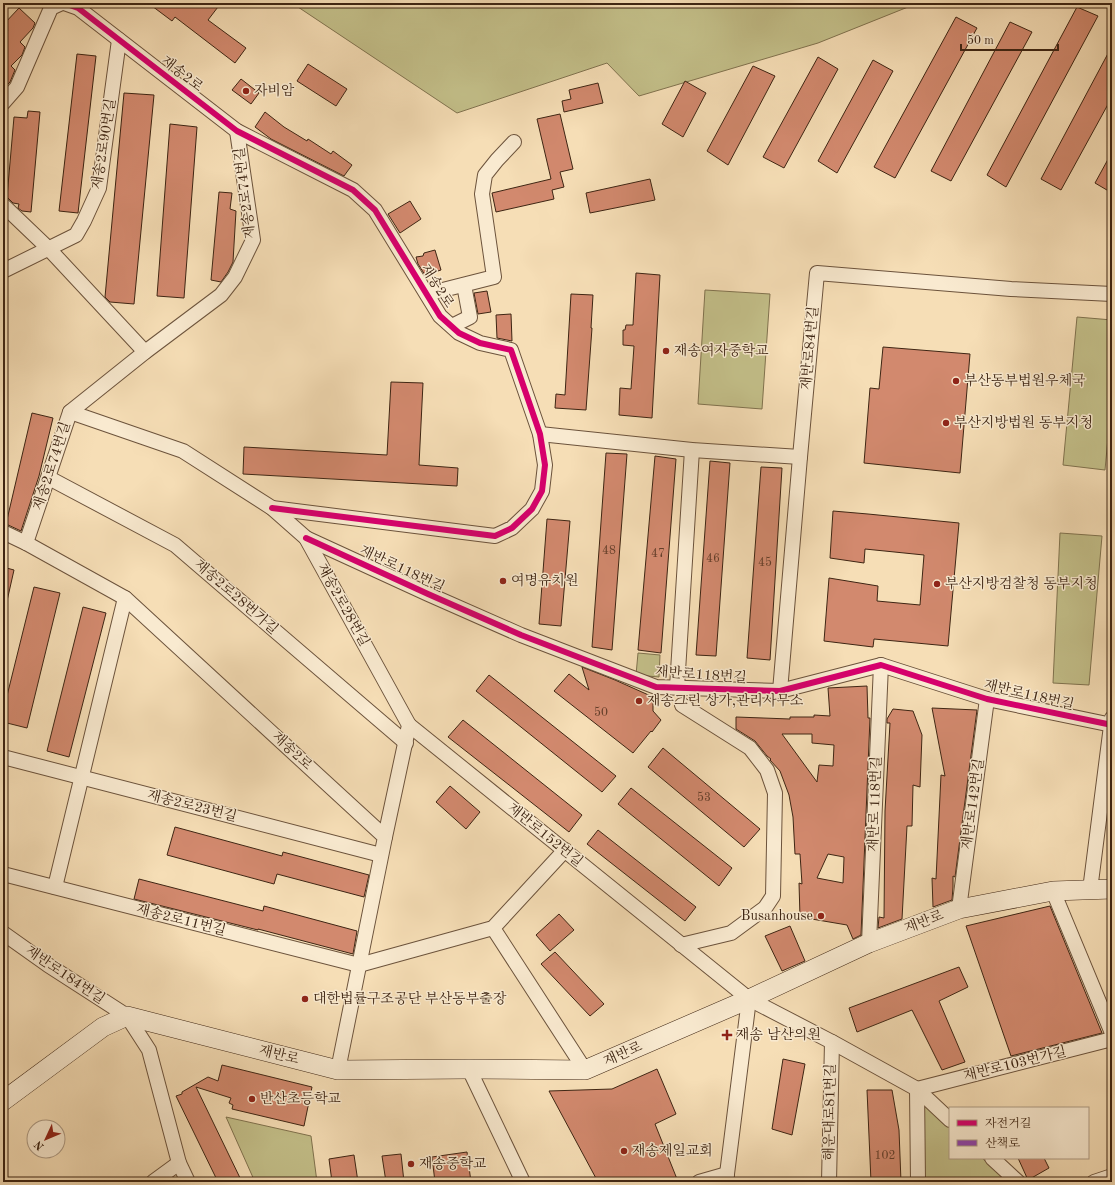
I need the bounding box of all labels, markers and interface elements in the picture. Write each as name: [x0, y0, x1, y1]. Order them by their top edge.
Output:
scale bar: [961, 26, 1058, 52]
text: 50 m: [967, 34, 994, 47]
street label: 재송2로: [159, 53, 206, 95]
place label: 자비암: [254, 82, 295, 98]
marker: 자비암: [241, 86, 251, 96]
street label: 재송2로90번길: [89, 97, 118, 191]
street label: 재송2로74번길: [231, 146, 258, 240]
street label: 재송2로: [418, 261, 457, 311]
street label: 재반로84번길: [798, 306, 821, 390]
place label: 재송여자중학교: [674, 343, 769, 358]
marker: 재송여자중학교: [661, 346, 671, 356]
place label: 부산동부법원우체국: [964, 373, 1086, 388]
marker: 부산동부법원우체국: [951, 376, 961, 386]
place label: 부산지방법원 동부지청: [954, 415, 1093, 430]
marker: 부산지방법원 동부지청: [941, 418, 951, 428]
street label: 재송2로74번길: [30, 420, 73, 512]
street label: 재반로118번길: [357, 542, 447, 595]
house number: 48: [602, 545, 616, 557]
house number: 47: [651, 548, 665, 560]
house number: 46: [706, 553, 720, 565]
street label: 재송2로28번가길: [192, 556, 281, 637]
house number: 45: [758, 556, 772, 569]
street label: 재송2로28번길: [315, 561, 372, 649]
place label: 여명유치원: [511, 573, 579, 588]
marker: 여명유치원: [498, 576, 508, 586]
place label: 부산지방검찰청 동부지청: [945, 576, 1098, 591]
marker: 부산지방검찰청 동부지청: [932, 579, 942, 589]
street label: 재반로118번길: [655, 664, 747, 685]
street label: 재반로118번길: [983, 677, 1076, 712]
place label: 재송그린 상가,관리사무소: [647, 693, 804, 708]
marker: 재송그린 상가,관리사무소: [634, 696, 644, 706]
house number: 50: [594, 706, 608, 719]
street label: 재송2로: [269, 729, 316, 773]
street label: 재반로 118번길: [865, 756, 884, 852]
street label: 재반로142번길: [959, 757, 986, 851]
street label: 재송2로23번길: [146, 787, 239, 824]
house number: 53: [697, 791, 711, 804]
street label: 재반로152번길: [505, 800, 586, 869]
street label: 재송2로11번길: [135, 901, 228, 938]
street label: 재반로: [902, 907, 946, 936]
place label: Busanhouse: [741, 909, 813, 923]
marker: Busanhouse: [816, 911, 826, 921]
street label: 재반로184번길: [23, 943, 108, 1007]
place label: 대한법률구조공단 부산동부출장: [313, 991, 507, 1006]
marker: 대한법률구조공단 부산동부출장: [300, 994, 310, 1004]
place label: 재송 남산의원: [736, 1027, 821, 1042]
marker: 재송 남산의원: [721, 1029, 733, 1041]
street label: 재반로: [601, 1038, 645, 1069]
street label: 재반로: [258, 1042, 301, 1067]
street label: 재반로103번가길: [962, 1043, 1068, 1084]
street label: 해운대로81번길: [821, 1063, 838, 1161]
place label: 반산초등학교: [260, 1091, 342, 1106]
marker: 반산초등학교: [247, 1094, 257, 1104]
legend: [949, 1107, 1089, 1159]
text: 자전거길: [985, 1117, 1031, 1130]
north arrow: [26, 1119, 66, 1159]
text: 산책로: [985, 1136, 1020, 1150]
text: N: [33, 1138, 47, 1152]
place label: 재송제일교회: [632, 1143, 713, 1158]
marker: 재송제일교회: [619, 1146, 629, 1156]
house number: 102: [875, 1150, 895, 1162]
place label: 재송중학교: [419, 1156, 487, 1171]
marker: 재송중학교: [406, 1159, 416, 1169]

